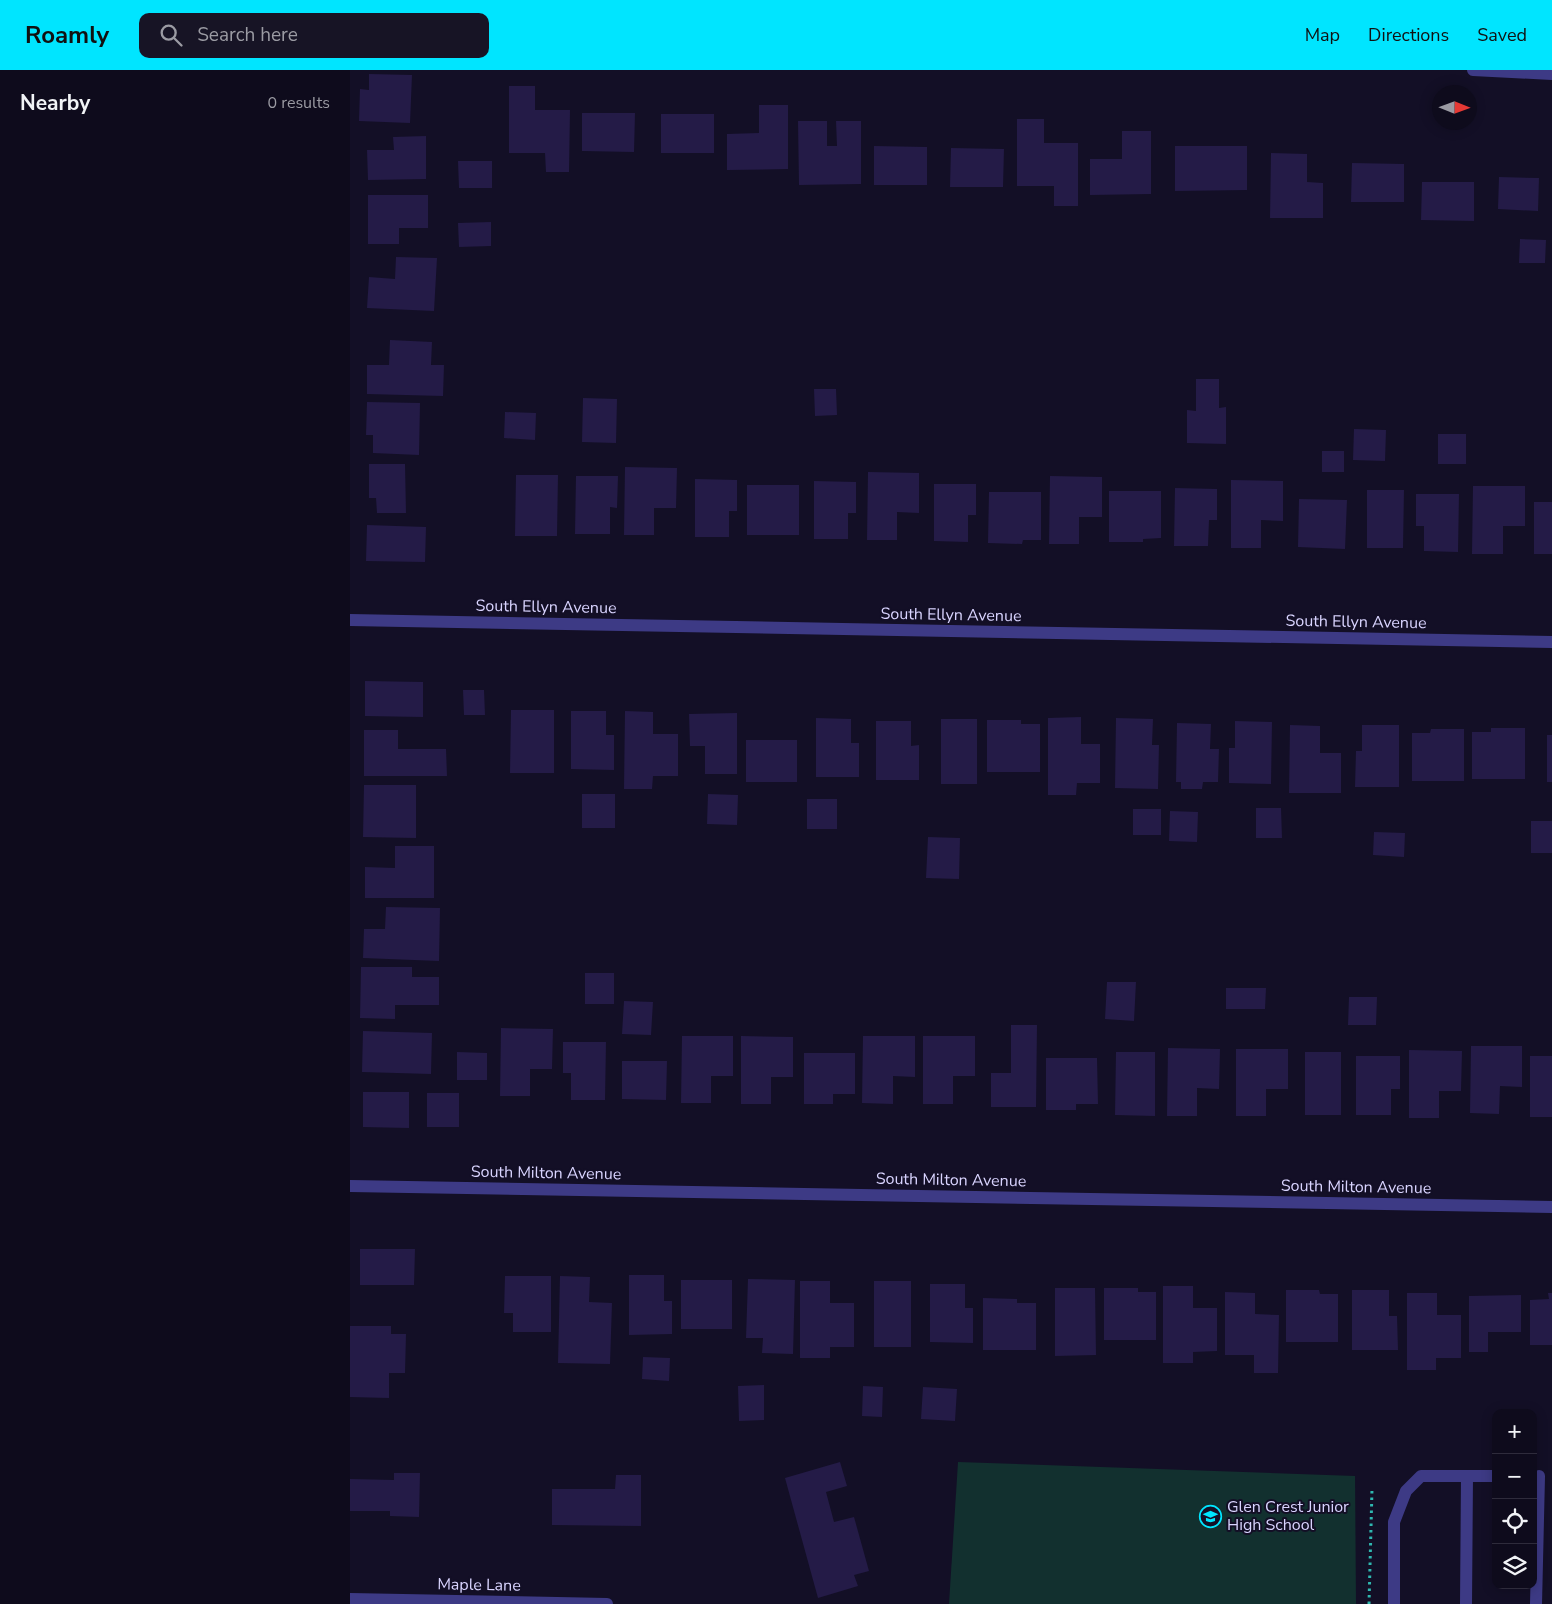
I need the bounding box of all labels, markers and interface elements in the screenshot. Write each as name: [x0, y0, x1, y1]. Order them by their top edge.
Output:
search box: [139, 13, 489, 58]
text: Roamly: [25, 19, 109, 51]
icon: search: [157, 21, 185, 49]
text: Search here: [197, 22, 298, 48]
text: Map: [1305, 23, 1340, 47]
text: Directions: [1368, 23, 1449, 47]
text: Saved: [1477, 23, 1527, 47]
north arrow: [1432, 85, 1477, 130]
text: Nearby: [20, 89, 90, 117]
text: 0 results: [268, 92, 330, 114]
street label: South Ellyn Avenue: [475, 595, 617, 619]
street label: South Ellyn Avenue: [880, 603, 1022, 627]
street label: South Ellyn Avenue: [1285, 610, 1427, 634]
street label: South Milton Avenue: [471, 1161, 621, 1185]
street label: South Milton Avenue: [876, 1168, 1026, 1192]
street label: South Milton Avenue: [1281, 1175, 1431, 1199]
map controls: [1492, 1409, 1537, 1589]
button: +: [1492, 1409, 1537, 1454]
button: −: [1492, 1454, 1537, 1499]
place label: Glen Crest Junior High School: [1227, 1496, 1349, 1536]
button: locate: [1492, 1499, 1537, 1544]
school or university icon: Glen Crest Junior High School: [1199, 1504, 1223, 1528]
button: layers: [1492, 1544, 1537, 1589]
street label: Maple Lane: [437, 1573, 521, 1597]

